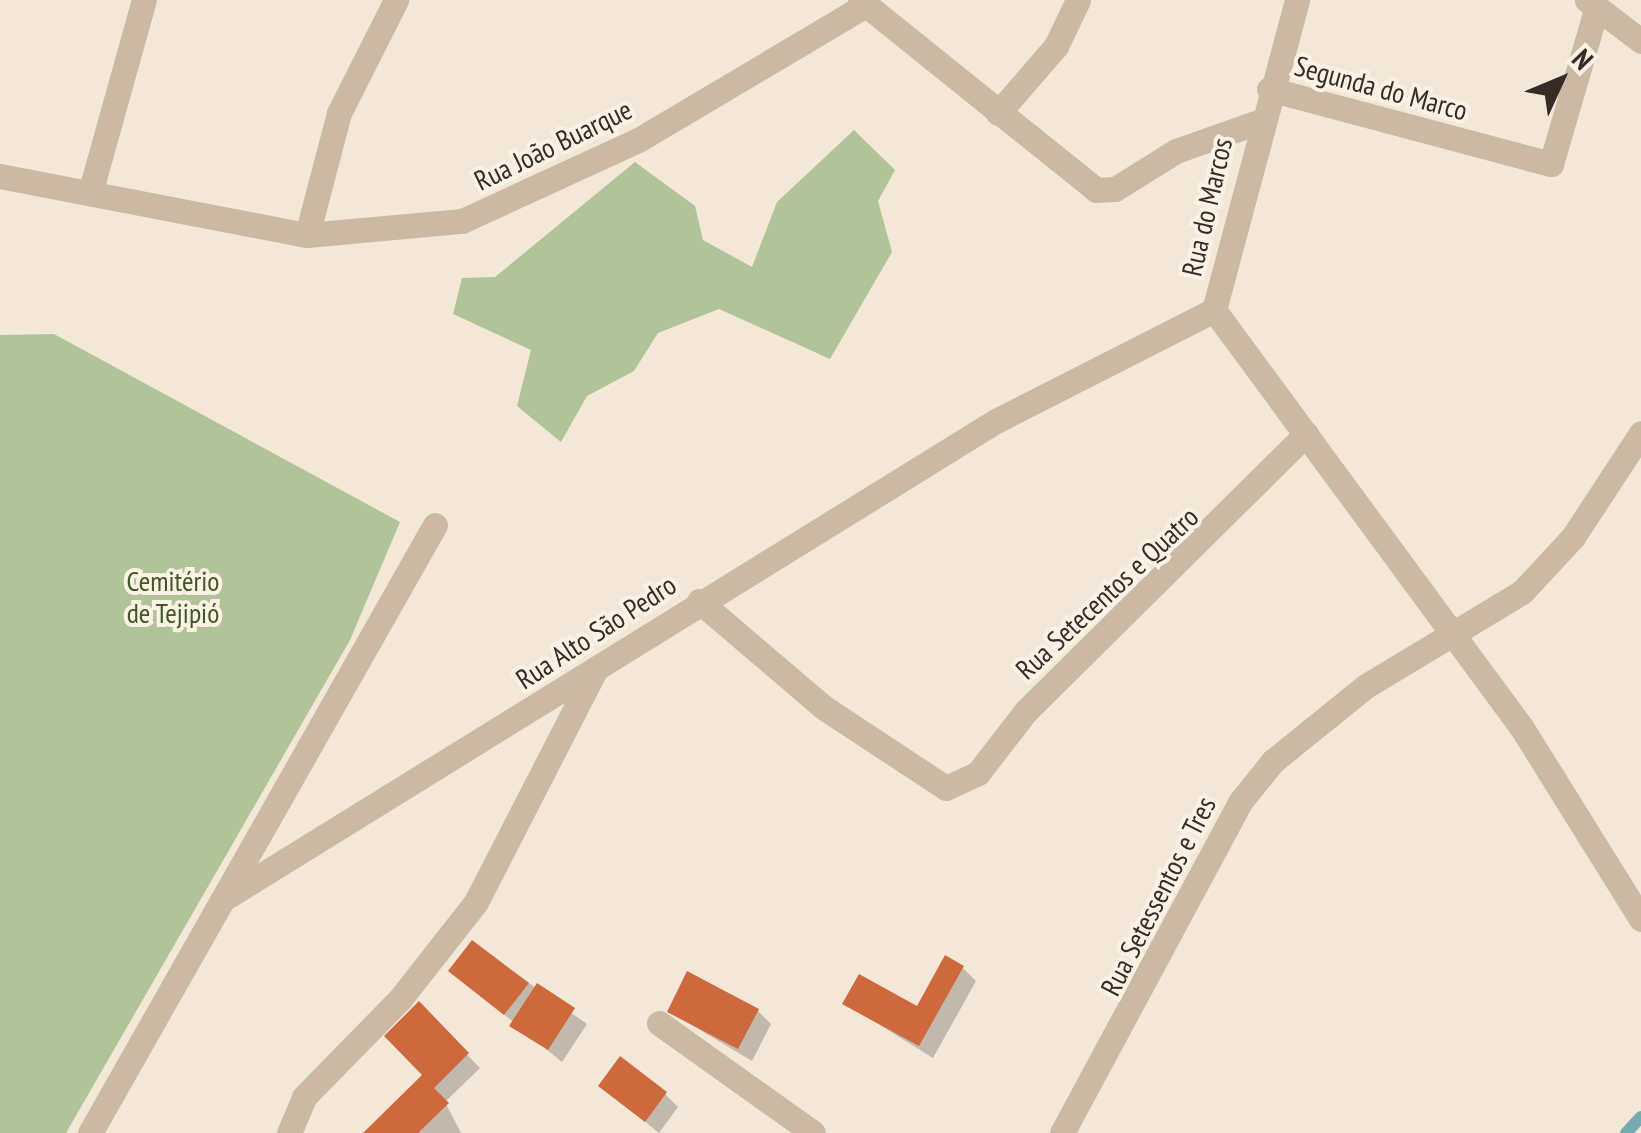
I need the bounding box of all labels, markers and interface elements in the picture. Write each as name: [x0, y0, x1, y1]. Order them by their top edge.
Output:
north arrow: [1511, 30, 1611, 130]
text: N: [1564, 41, 1602, 77]
street label: Segunda do Marco: [1291, 49, 1471, 127]
street label: Rua João Buarque: [469, 92, 637, 198]
street label: Rua do Marcos: [1175, 135, 1239, 279]
street label: Rua Setecentos e Quatro: [1009, 500, 1205, 686]
park label: Cemitério de Tejipió: [126, 564, 220, 630]
street label: Rua Alto São Pedro: [509, 568, 683, 696]
street label: Rua Setessentos e Tres: [1093, 791, 1223, 1001]

